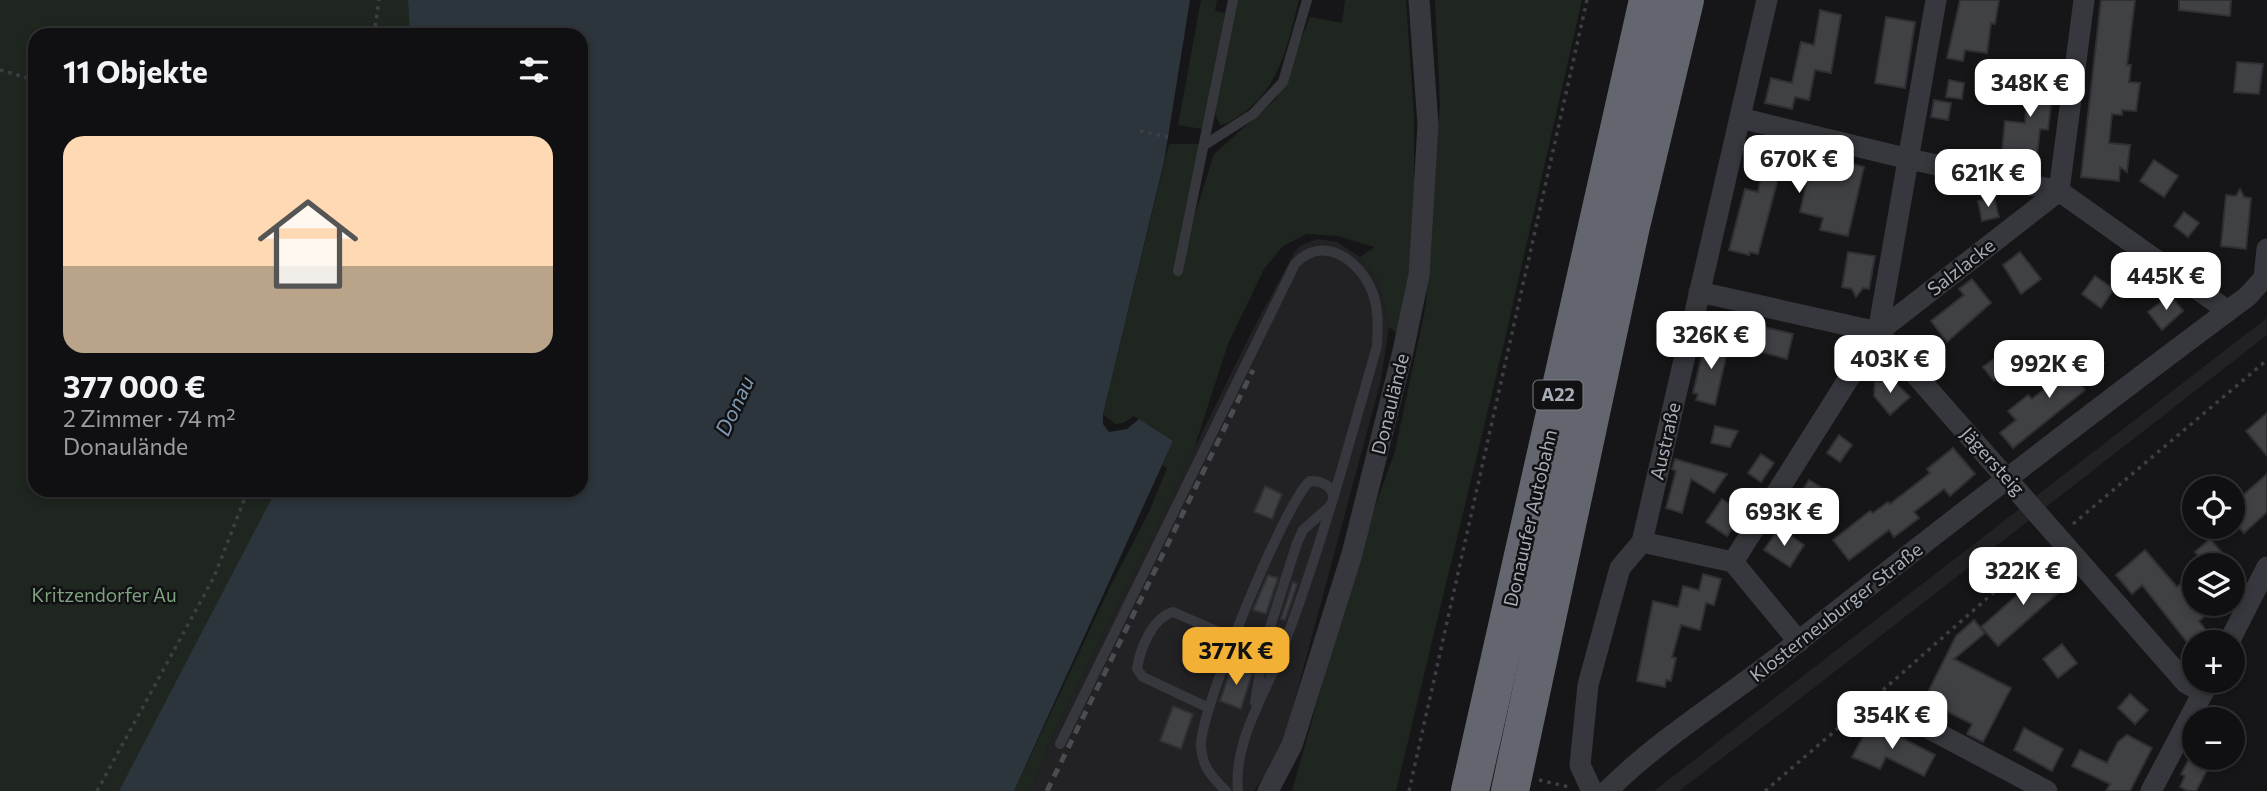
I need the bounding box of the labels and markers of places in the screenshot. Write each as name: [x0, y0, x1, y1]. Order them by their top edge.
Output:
pin: 348K €: [1973, 60, 2087, 119]
pin: 670K €: [1742, 136, 1856, 195]
pin: 621K €: [1931, 150, 2045, 209]
pin: 445K €: [2109, 252, 2223, 312]
pin: 326K €: [1654, 312, 1768, 371]
pin: 403K €: [1833, 336, 1947, 395]
pin: 992K €: [1992, 340, 2106, 400]
pin: 693K €: [1727, 489, 1841, 548]
pin: 322K €: [1966, 548, 2080, 607]
pin: 377K €: [1179, 628, 1293, 687]
pin: 354K €: [1835, 692, 1949, 751]

